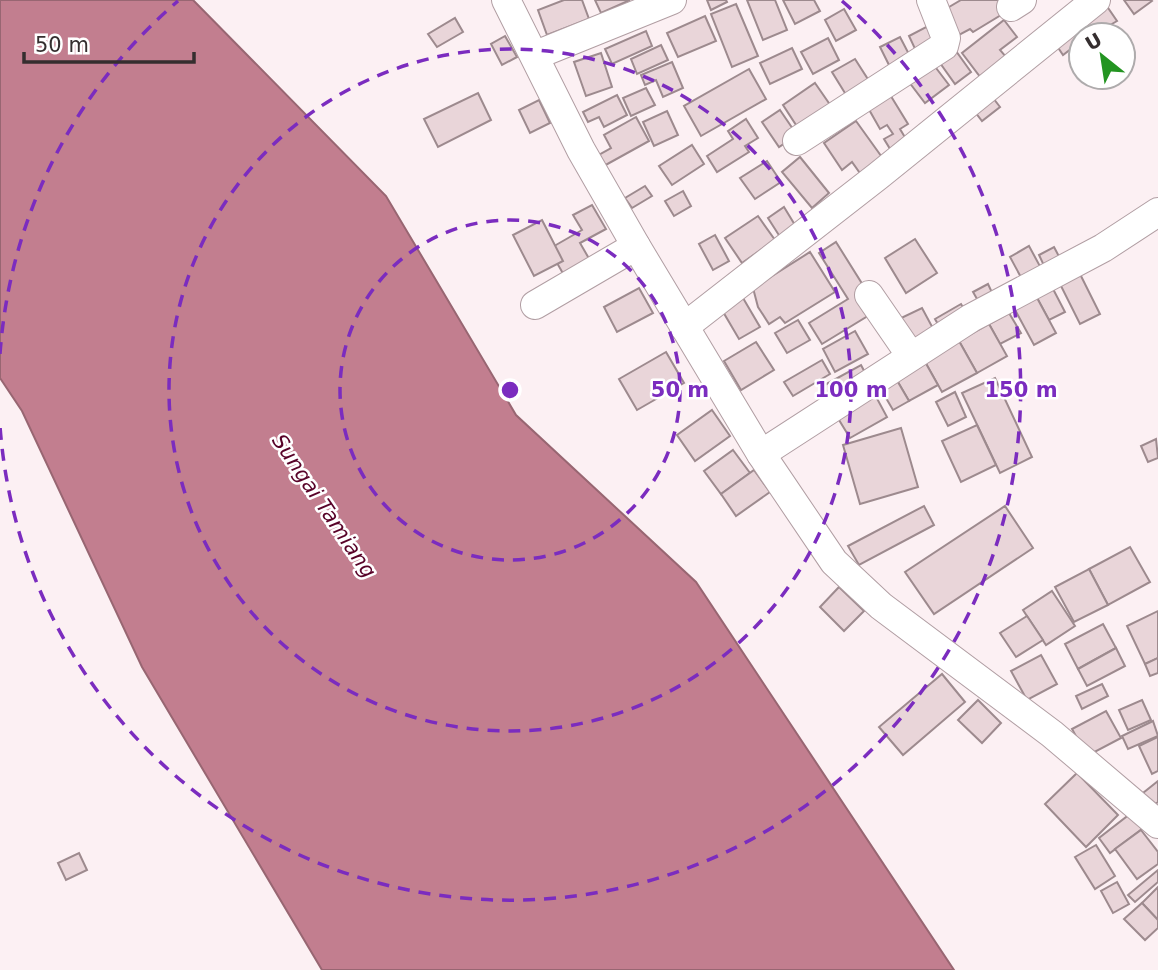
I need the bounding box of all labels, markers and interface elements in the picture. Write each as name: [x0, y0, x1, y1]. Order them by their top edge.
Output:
scale bar: [24, 21, 194, 65]
north arrow: [1067, 21, 1137, 91]
text: U: [1081, 28, 1106, 55]
text: 50 m: [35, 33, 89, 57]
centre of rings: [498, 378, 522, 402]
text: 50 m: [651, 378, 709, 402]
text: 100 m: [814, 378, 888, 402]
text: 150 m: [984, 378, 1058, 402]
water label: Sungai Tamiang: [267, 430, 381, 582]

